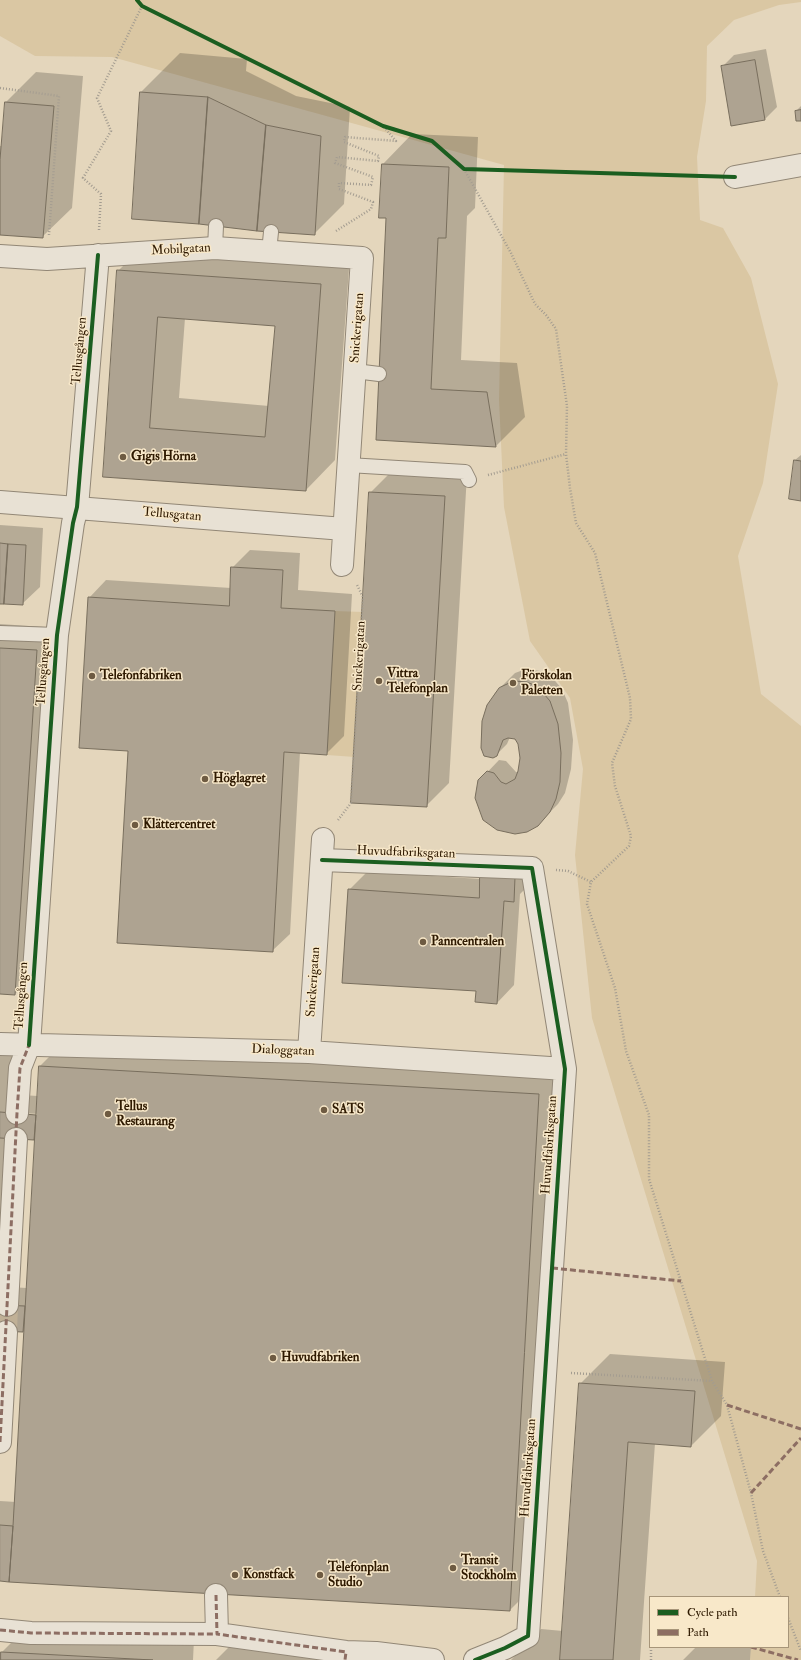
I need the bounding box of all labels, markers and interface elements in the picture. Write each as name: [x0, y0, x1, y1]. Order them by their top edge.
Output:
street label: Mobilgatan: [151, 241, 211, 259]
street label: Snickerigatan: [348, 292, 368, 364]
street label: Tellusgången: [69, 316, 91, 386]
place label: Gigis Hörna: [131, 449, 196, 465]
marker: Gigis Hörna: [118, 452, 128, 462]
street label: Tellusgatan: [142, 505, 202, 525]
street label: Snickerigatan: [350, 620, 370, 692]
street label: Tellusgången: [34, 637, 54, 707]
place label: Vittra Telefonplan: [387, 666, 448, 697]
place label: Telefonfabriken: [100, 668, 182, 684]
place label: Förskolan Paletten: [521, 668, 572, 699]
marker: Telefonfabriken: [87, 671, 97, 681]
marker: Vittra Telefonplan: [374, 676, 384, 686]
marker: Förskolan Paletten: [508, 678, 518, 688]
place label: Höglagret: [213, 771, 266, 787]
marker: Höglagret: [200, 774, 210, 784]
place label: Klättercentret: [143, 817, 215, 833]
marker: Klättercentret: [130, 820, 140, 830]
street label: Huvudfabriksgatan: [356, 843, 456, 863]
place label: Panncentralen: [431, 934, 504, 950]
marker: Panncentralen: [418, 937, 428, 947]
street label: Snickerigatan: [304, 946, 324, 1018]
street label: Tellusgången: [12, 961, 32, 1031]
street label: Dialoggatan: [251, 1042, 315, 1060]
street label: Huvudfabriksgatan: [539, 1095, 561, 1195]
place label: Tellus Restaurang: [116, 1099, 175, 1130]
place label: SATS: [332, 1102, 364, 1118]
marker: SATS: [319, 1105, 329, 1115]
marker: Tellus Restaurang: [103, 1109, 113, 1119]
place label: Huvudfabriken: [281, 1350, 359, 1366]
marker: Huvudfabriken: [268, 1353, 278, 1363]
street label: Huvudfabriksgatan: [518, 1418, 540, 1518]
place label: Transit Stockholm: [461, 1553, 516, 1584]
place label: Telefonplan Studio: [328, 1560, 389, 1591]
marker: Transit Stockholm: [448, 1563, 458, 1573]
place label: Konstfack: [243, 1567, 295, 1583]
marker: Konstfack: [230, 1570, 240, 1580]
marker: Telefonplan Studio: [315, 1570, 325, 1580]
legend: [649, 1596, 789, 1648]
text: Cycle path: [687, 1605, 737, 1620]
text: Path: [687, 1625, 709, 1640]

